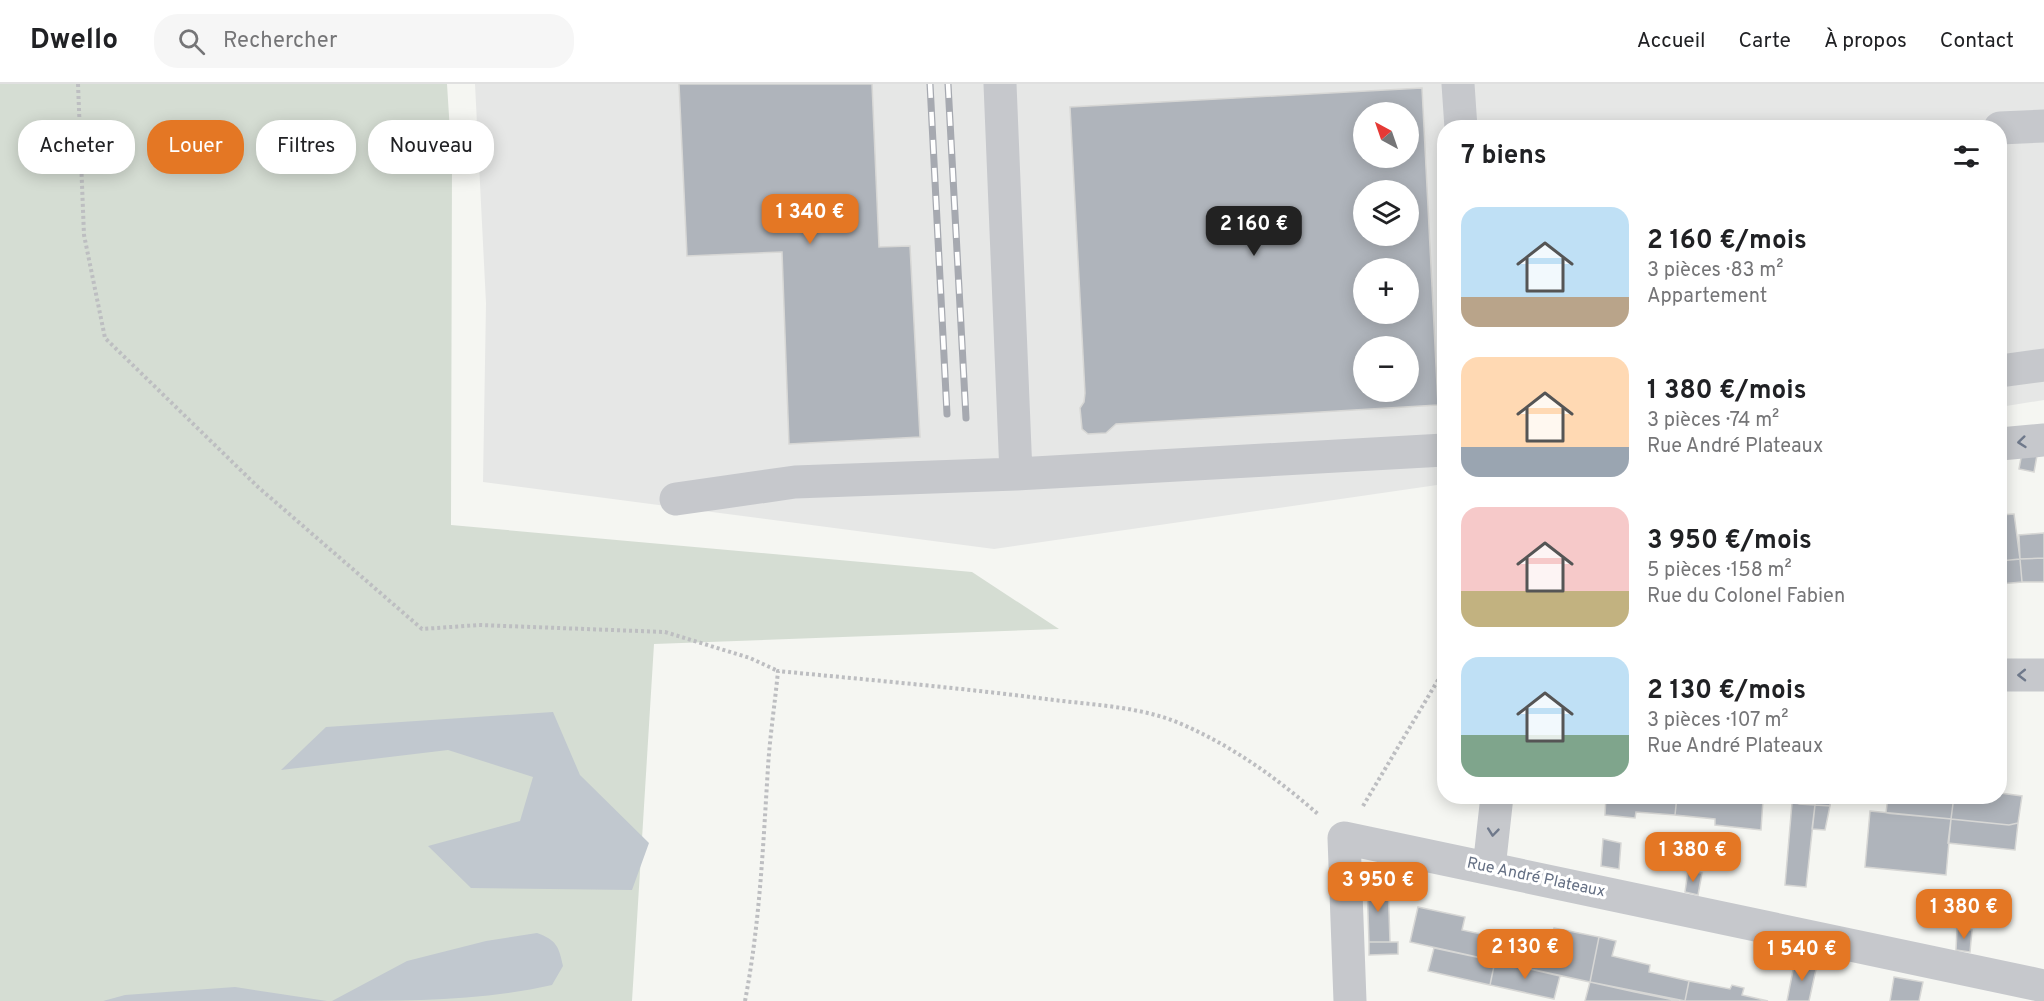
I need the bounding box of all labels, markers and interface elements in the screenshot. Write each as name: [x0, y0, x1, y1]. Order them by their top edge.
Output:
search box: [154, 14, 574, 68]
text: Dwello: [30, 23, 118, 59]
icon: search: [175, 25, 208, 58]
text: Rechercher: [223, 28, 337, 55]
text: Accueil: [1637, 28, 1706, 55]
text: Carte: [1739, 28, 1791, 55]
text: À propos: [1824, 28, 1907, 55]
text: Contact: [1940, 28, 2014, 55]
north arrow: [1353, 102, 1419, 168]
map controls: [1353, 102, 1419, 402]
chip: Acheter: [18, 120, 135, 174]
chip: Louer: [147, 120, 244, 174]
chip: Filtres: [256, 120, 356, 174]
chip: Nouveau: [368, 120, 494, 174]
text: 7 biens: [1461, 140, 1547, 173]
icon: filters: [1950, 140, 1983, 173]
button: layers: [1353, 180, 1419, 246]
pin: 1 340 €: [755, 194, 865, 245]
text: 1 340 €: [776, 200, 844, 226]
pin: 2 160 €: [1199, 206, 1309, 257]
text: 2 160 €: [1220, 212, 1288, 238]
text: 2 160 €/mois: [1647, 225, 1807, 258]
icon: home: [1509, 231, 1581, 303]
button: +: [1353, 258, 1419, 324]
text: 3 pièces · 83 m²: [1647, 258, 1784, 284]
text: Appartement: [1647, 284, 1767, 310]
button: −: [1353, 336, 1419, 402]
text: 1 380 €/mois: [1647, 375, 1806, 408]
icon: home: [1509, 381, 1581, 453]
text: 3 pièces · 74 m²: [1647, 408, 1779, 434]
text: Rue André Plateaux: [1647, 434, 1823, 460]
one-way arrow: [2017, 435, 2026, 448]
text: 3 950 €/mois: [1647, 525, 1812, 558]
icon: home: [1509, 531, 1581, 603]
text: 5 pièces · 158 m²: [1647, 558, 1792, 584]
text: Rue du Colonel Fabien: [1647, 584, 1845, 610]
one-way arrow: [2017, 669, 2026, 681]
text: 2 130 €/mois: [1647, 675, 1806, 708]
icon: home: [1509, 681, 1581, 753]
text: 3 pièces · 107 m²: [1647, 708, 1789, 734]
text: Rue André Plateaux: [1647, 734, 1823, 760]
one-way arrow: [1487, 828, 1500, 837]
pin: 1 380 €: [1638, 832, 1748, 883]
text: 1 380 €: [1659, 838, 1727, 864]
street label: Rue André Plateaux: [1465, 854, 1607, 902]
pin: 3 950 €: [1323, 862, 1433, 913]
text: 3 950 €: [1342, 868, 1414, 894]
pin: 1 380 €: [1909, 889, 2019, 940]
text: 1 380 €: [1930, 895, 1998, 921]
pin: 2 130 €: [1470, 929, 1580, 980]
pin: 1 540 €: [1747, 931, 1857, 982]
text: 2 130 €: [1491, 935, 1559, 961]
text: 1 540 €: [1767, 937, 1837, 963]

